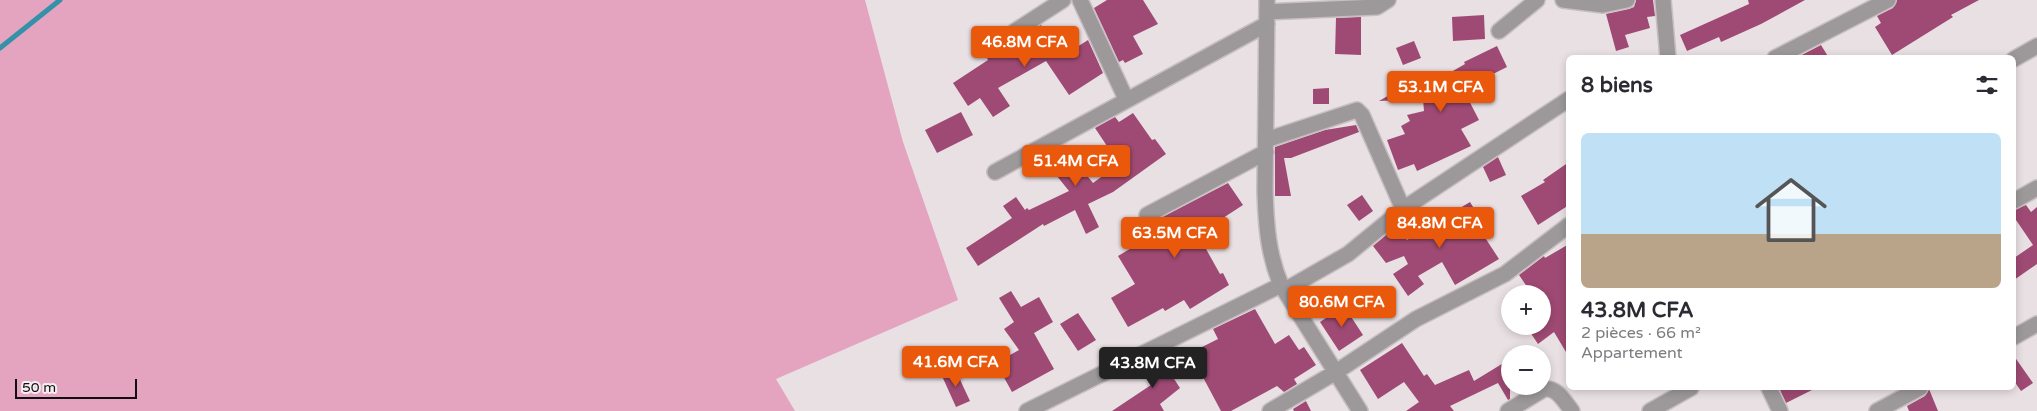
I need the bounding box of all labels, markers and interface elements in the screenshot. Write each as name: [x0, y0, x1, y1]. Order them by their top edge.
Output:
pin: 46.8M CFA: [968, 26, 1082, 68]
text: 46.8M CFA: [982, 32, 1068, 52]
pin: 53.1M CFA: [1384, 70, 1498, 113]
icon: filters: [1973, 71, 2001, 99]
text: 8 biens: [1581, 73, 1653, 98]
text: 53.1M CFA: [1398, 77, 1484, 97]
pin: 51.4M CFA: [1019, 144, 1133, 187]
text: 51.4M CFA: [1033, 151, 1119, 171]
icon: home: [1746, 165, 1836, 255]
pin: 84.8M CFA: [1383, 206, 1497, 249]
text: 84.8M CFA: [1397, 213, 1483, 233]
pin: 63.5M CFA: [1118, 216, 1232, 259]
text: 63.5M CFA: [1132, 223, 1218, 243]
map controls: [1501, 285, 1551, 395]
button: +: [1501, 285, 1551, 335]
pin: 80.6M CFA: [1285, 286, 1399, 328]
text: 80.6M CFA: [1299, 292, 1385, 312]
text: 43.8M CFA: [1581, 298, 1694, 323]
text: 2 pièces · 66 m²: [1581, 323, 1701, 343]
text: Appartement: [1581, 343, 1683, 363]
button: −: [1501, 345, 1551, 395]
pin: 41.6M CFA: [899, 346, 1013, 388]
pin: 43.8M CFA: [1096, 346, 1210, 389]
text: 41.6M CFA: [913, 352, 999, 372]
text: 43.8M CFA: [1110, 353, 1196, 373]
scale bar: [15, 376, 138, 399]
text: 50 m: [22, 379, 56, 396]

